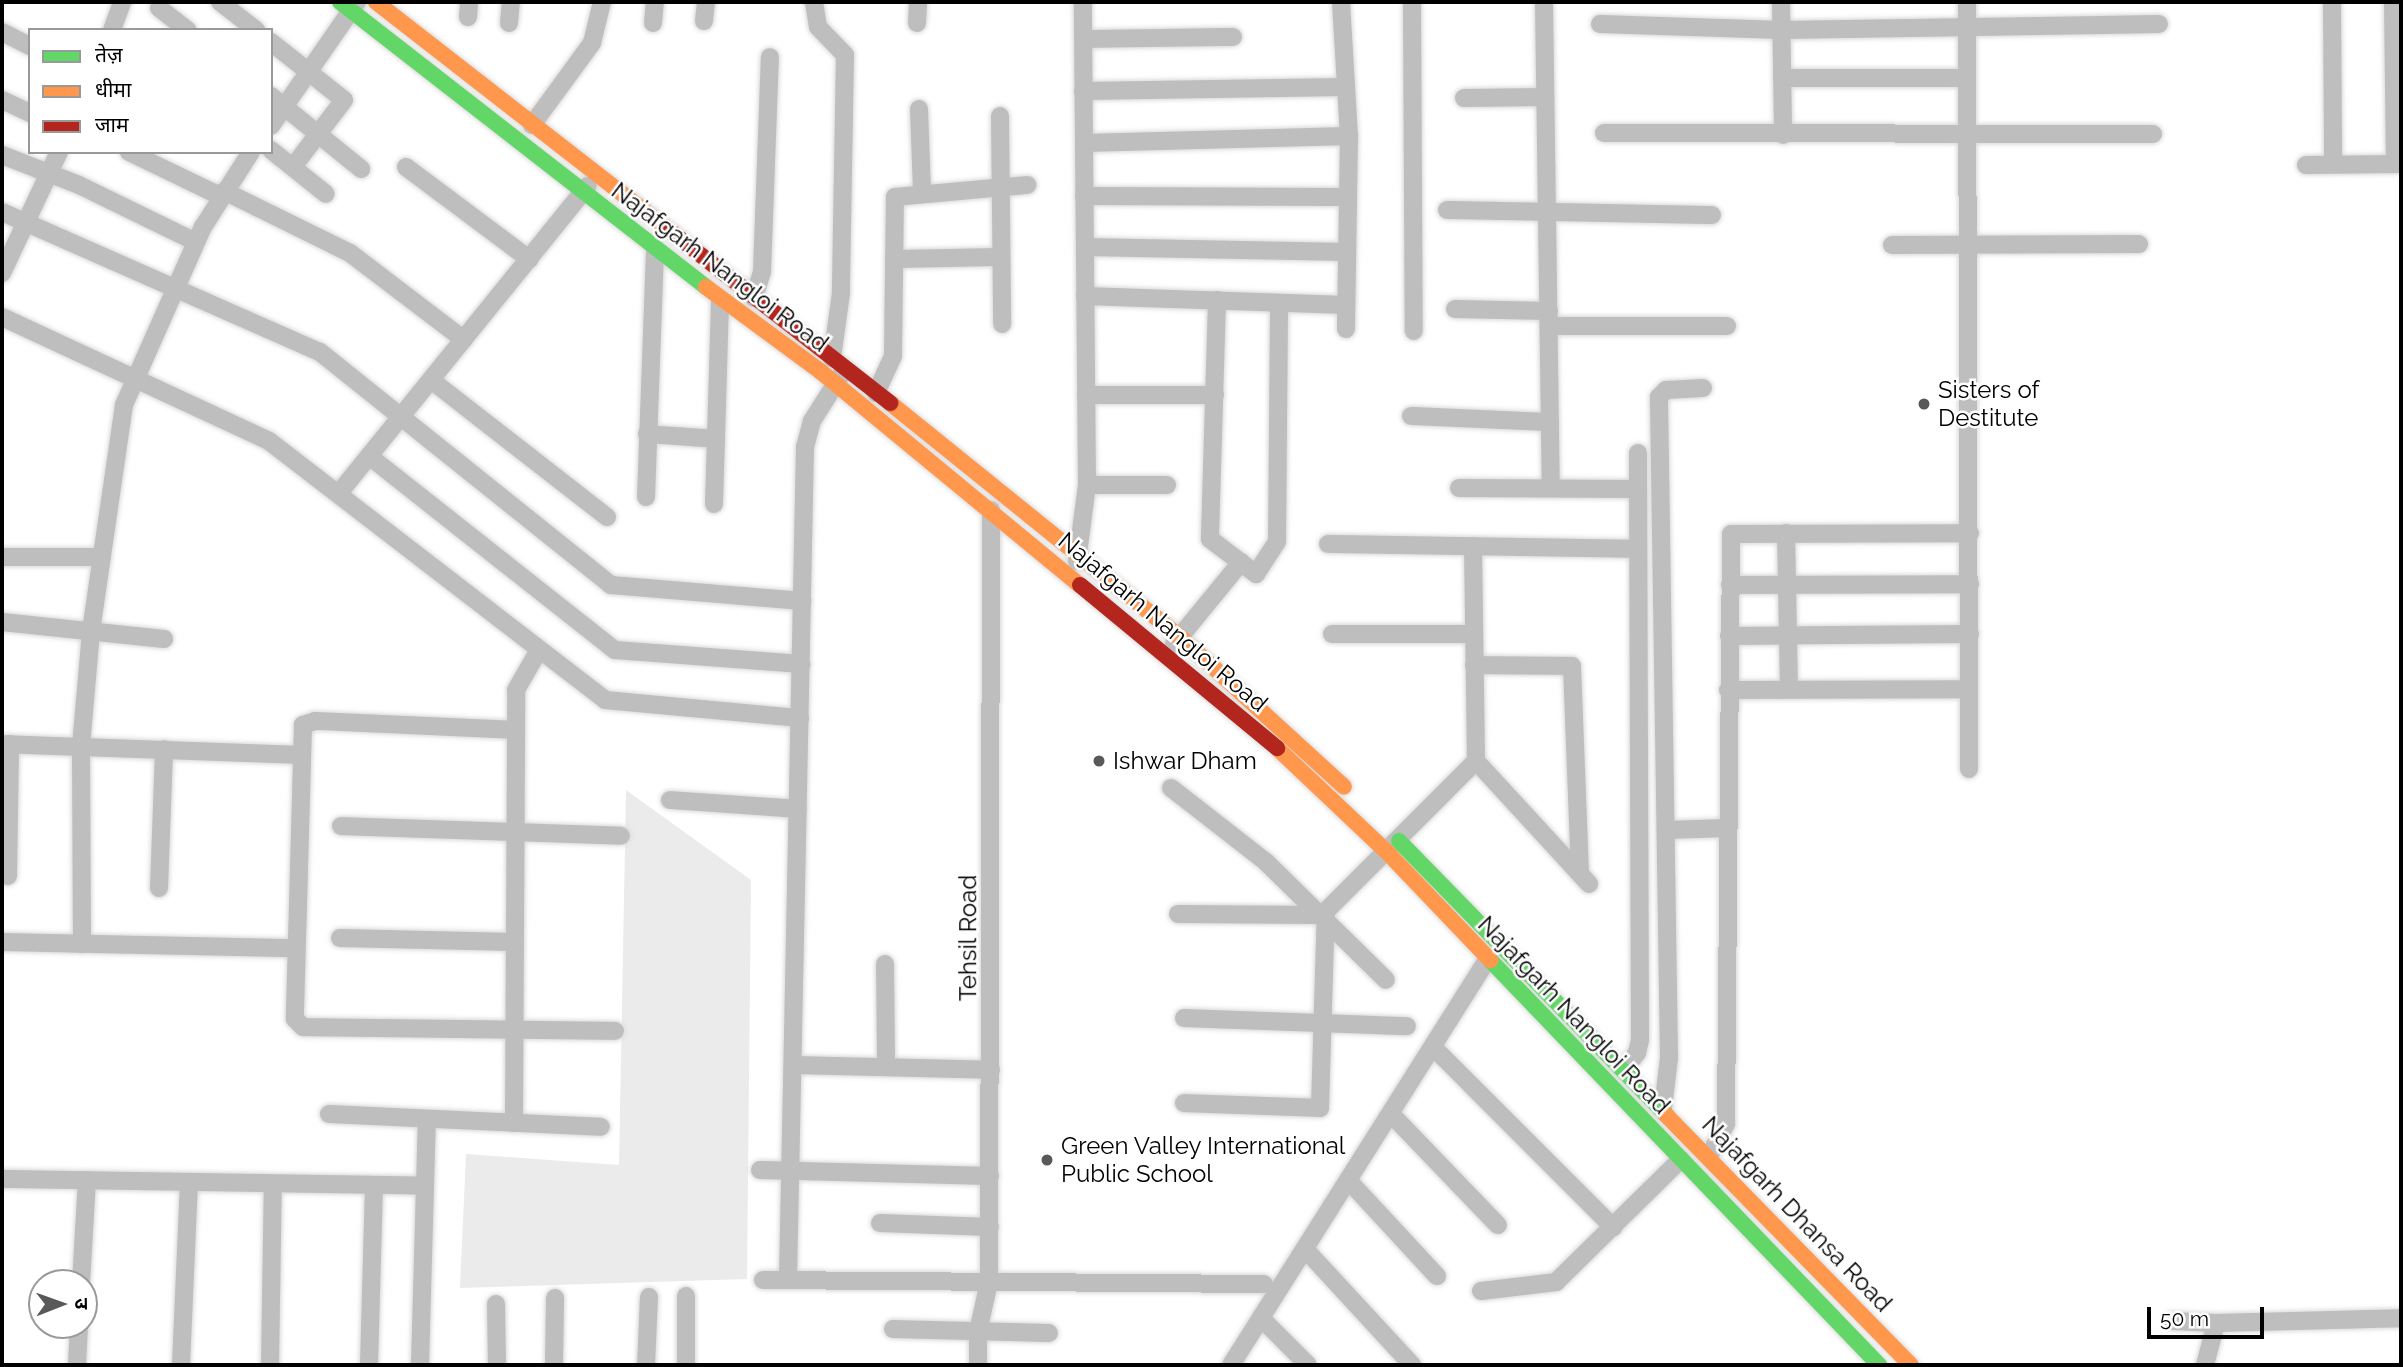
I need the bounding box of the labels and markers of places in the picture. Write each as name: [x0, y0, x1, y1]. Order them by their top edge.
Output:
place label: Sisters of Destitute: [1938, 376, 2039, 432]
marker: Sisters of Destitute: [1916, 396, 1932, 412]
place label: Ishwar Dham: [1113, 747, 1257, 775]
marker: Ishwar Dham: [1091, 753, 1107, 769]
place label: Green Valley International Public School: [1061, 1132, 1347, 1188]
marker: Green Valley International Public School: [1039, 1152, 1055, 1168]

